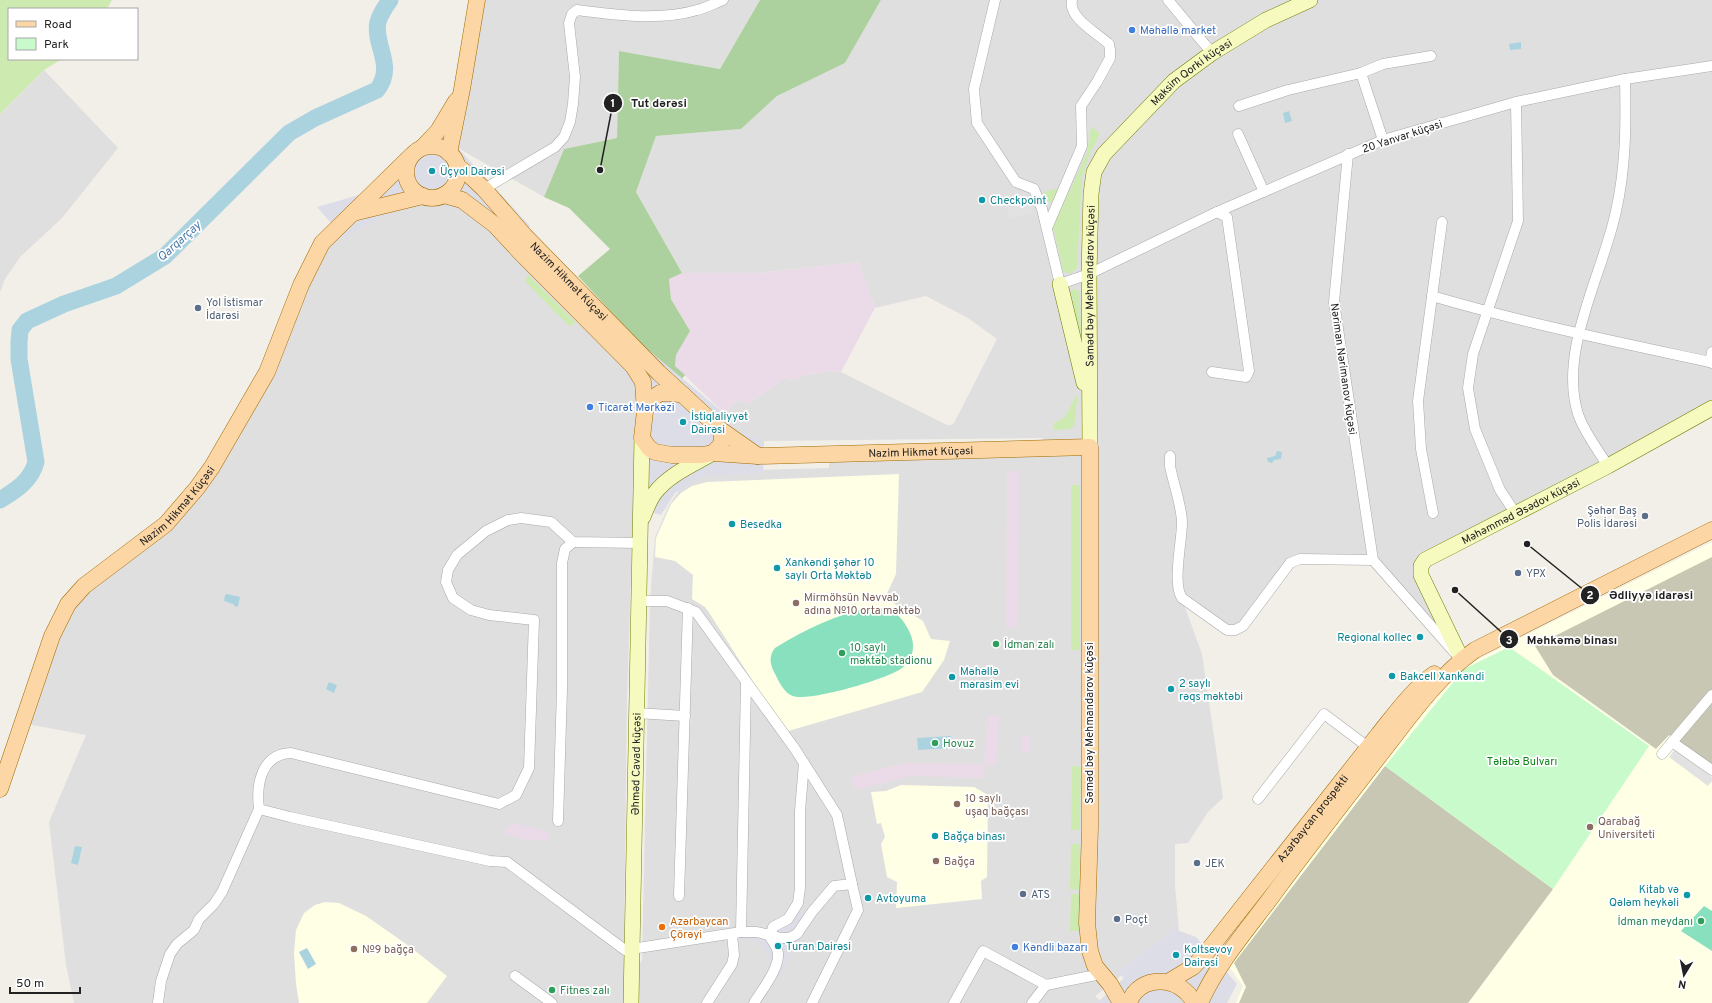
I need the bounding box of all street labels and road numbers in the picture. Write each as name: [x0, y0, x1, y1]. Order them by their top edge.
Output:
street label: Maksim Qorki küçəsi: [1148, 36, 1235, 109]
street label: 20 Yanvar küçəsi: [1360, 117, 1444, 157]
street label: Səməd bəy Mehmandarov küçəsi: [1083, 205, 1099, 367]
street label: Nazim Hikmət Küçəsi: [527, 239, 610, 324]
street label: Nəriman Nərimanov küçəsi: [1327, 302, 1359, 436]
street label: Nazim Hikmət Küçəsi: [868, 444, 973, 461]
street label: Nazim Hikmət Küçəsi: [137, 464, 218, 549]
street label: Məhəmməd Əsədov küçəsi: [1459, 476, 1583, 548]
street label: Səməd bəy Mehmandarov küçəsi: [1083, 642, 1097, 804]
street label: Əhməd Cavad küçəsi: [629, 713, 645, 816]
street label: Azərbaycan prospekti: [1274, 772, 1352, 865]

